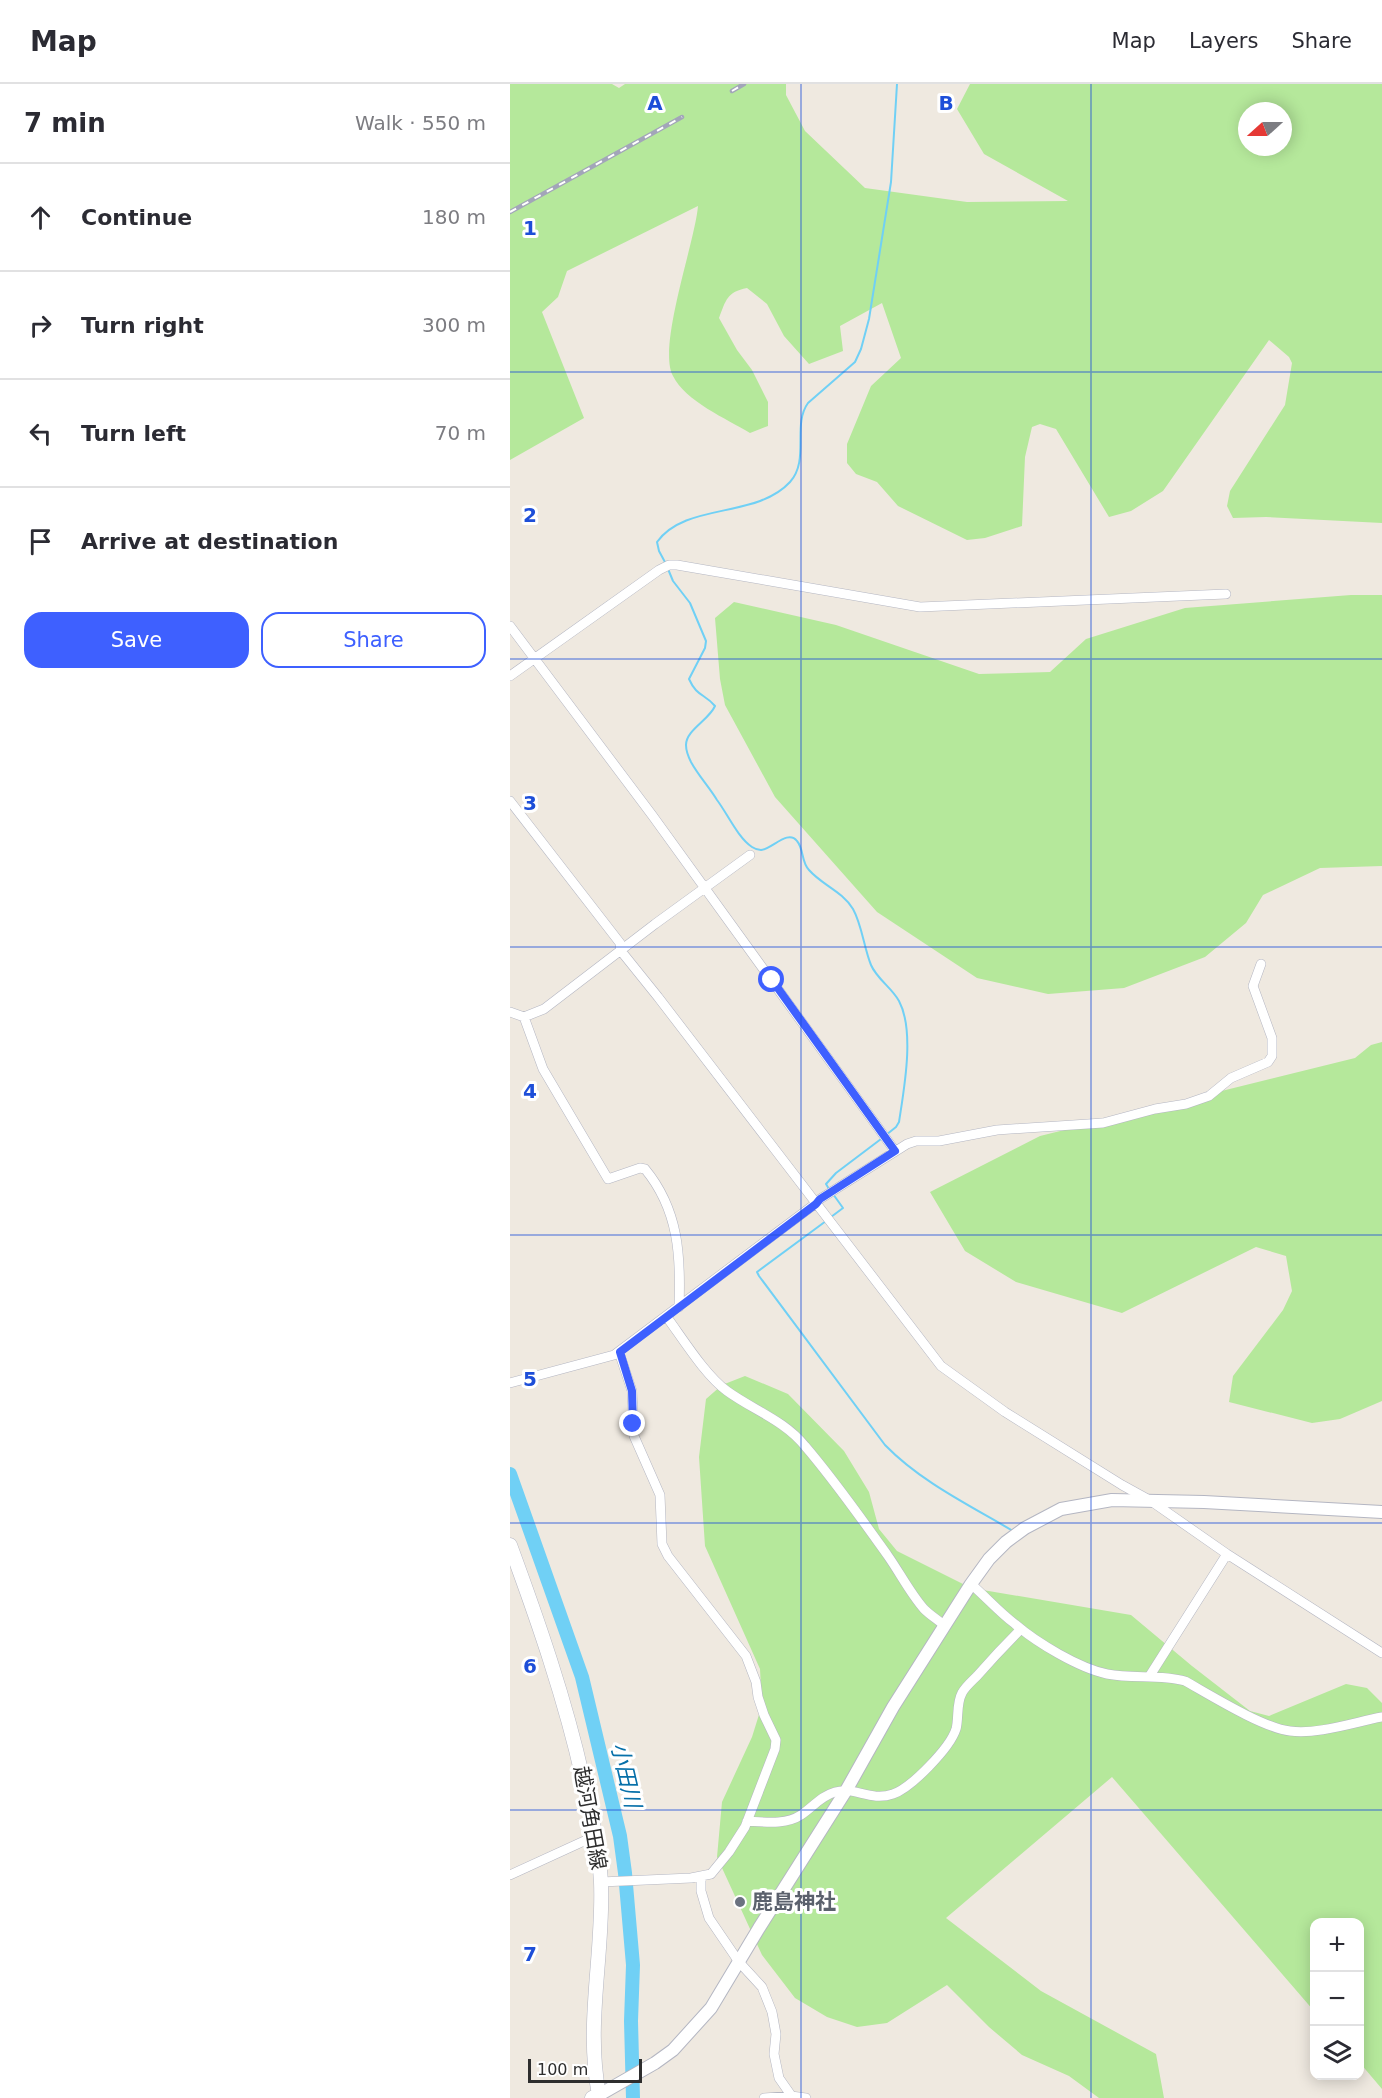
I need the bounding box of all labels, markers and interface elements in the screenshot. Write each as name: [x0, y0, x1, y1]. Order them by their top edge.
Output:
text: Map: [30, 25, 97, 58]
text: Map: [1112, 29, 1156, 53]
text: Layers: [1189, 29, 1258, 53]
text: Share: [1291, 29, 1352, 53]
text: A: [647, 91, 663, 115]
text: B: [938, 91, 954, 115]
north arrow: [1238, 102, 1292, 156]
text: 7 min: [24, 108, 106, 138]
text: Walk · 550 m: [355, 111, 486, 135]
icon: ahead: [24, 201, 57, 234]
text: Continue: [81, 205, 192, 230]
text: 180 m: [422, 205, 486, 229]
text: 1: [523, 216, 537, 240]
icon: right: [24, 309, 57, 342]
text: Turn right: [81, 313, 204, 338]
text: 300 m: [422, 313, 486, 337]
icon: left: [24, 417, 57, 450]
text: Turn left: [81, 421, 186, 446]
text: 70 m: [435, 421, 486, 445]
text: 2: [523, 503, 537, 527]
icon: arrive: [24, 525, 57, 558]
text: Arrive at destination: [81, 529, 338, 554]
button: Save: [24, 612, 249, 668]
button: Share: [261, 612, 486, 668]
text: 3: [523, 791, 537, 815]
route start: [758, 966, 784, 992]
text: 4: [523, 1079, 537, 1103]
text: 5: [523, 1367, 537, 1391]
route end: [619, 1410, 645, 1436]
text: 6: [523, 1654, 537, 1678]
water label: 小田川: [606, 1740, 646, 1812]
street label: 越河角田線: [569, 1764, 611, 1872]
place label: 鹿島神社: [752, 1890, 836, 1914]
marker: 鹿島神社: [733, 1895, 747, 1909]
map controls: [1310, 1918, 1364, 2080]
button: +: [1310, 1918, 1364, 1972]
text: 7: [523, 1942, 537, 1966]
button: −: [1310, 1972, 1364, 2026]
button: layers: [1310, 2026, 1364, 2080]
scale bar: [528, 2056, 642, 2084]
text: 100 m: [537, 2060, 588, 2079]

